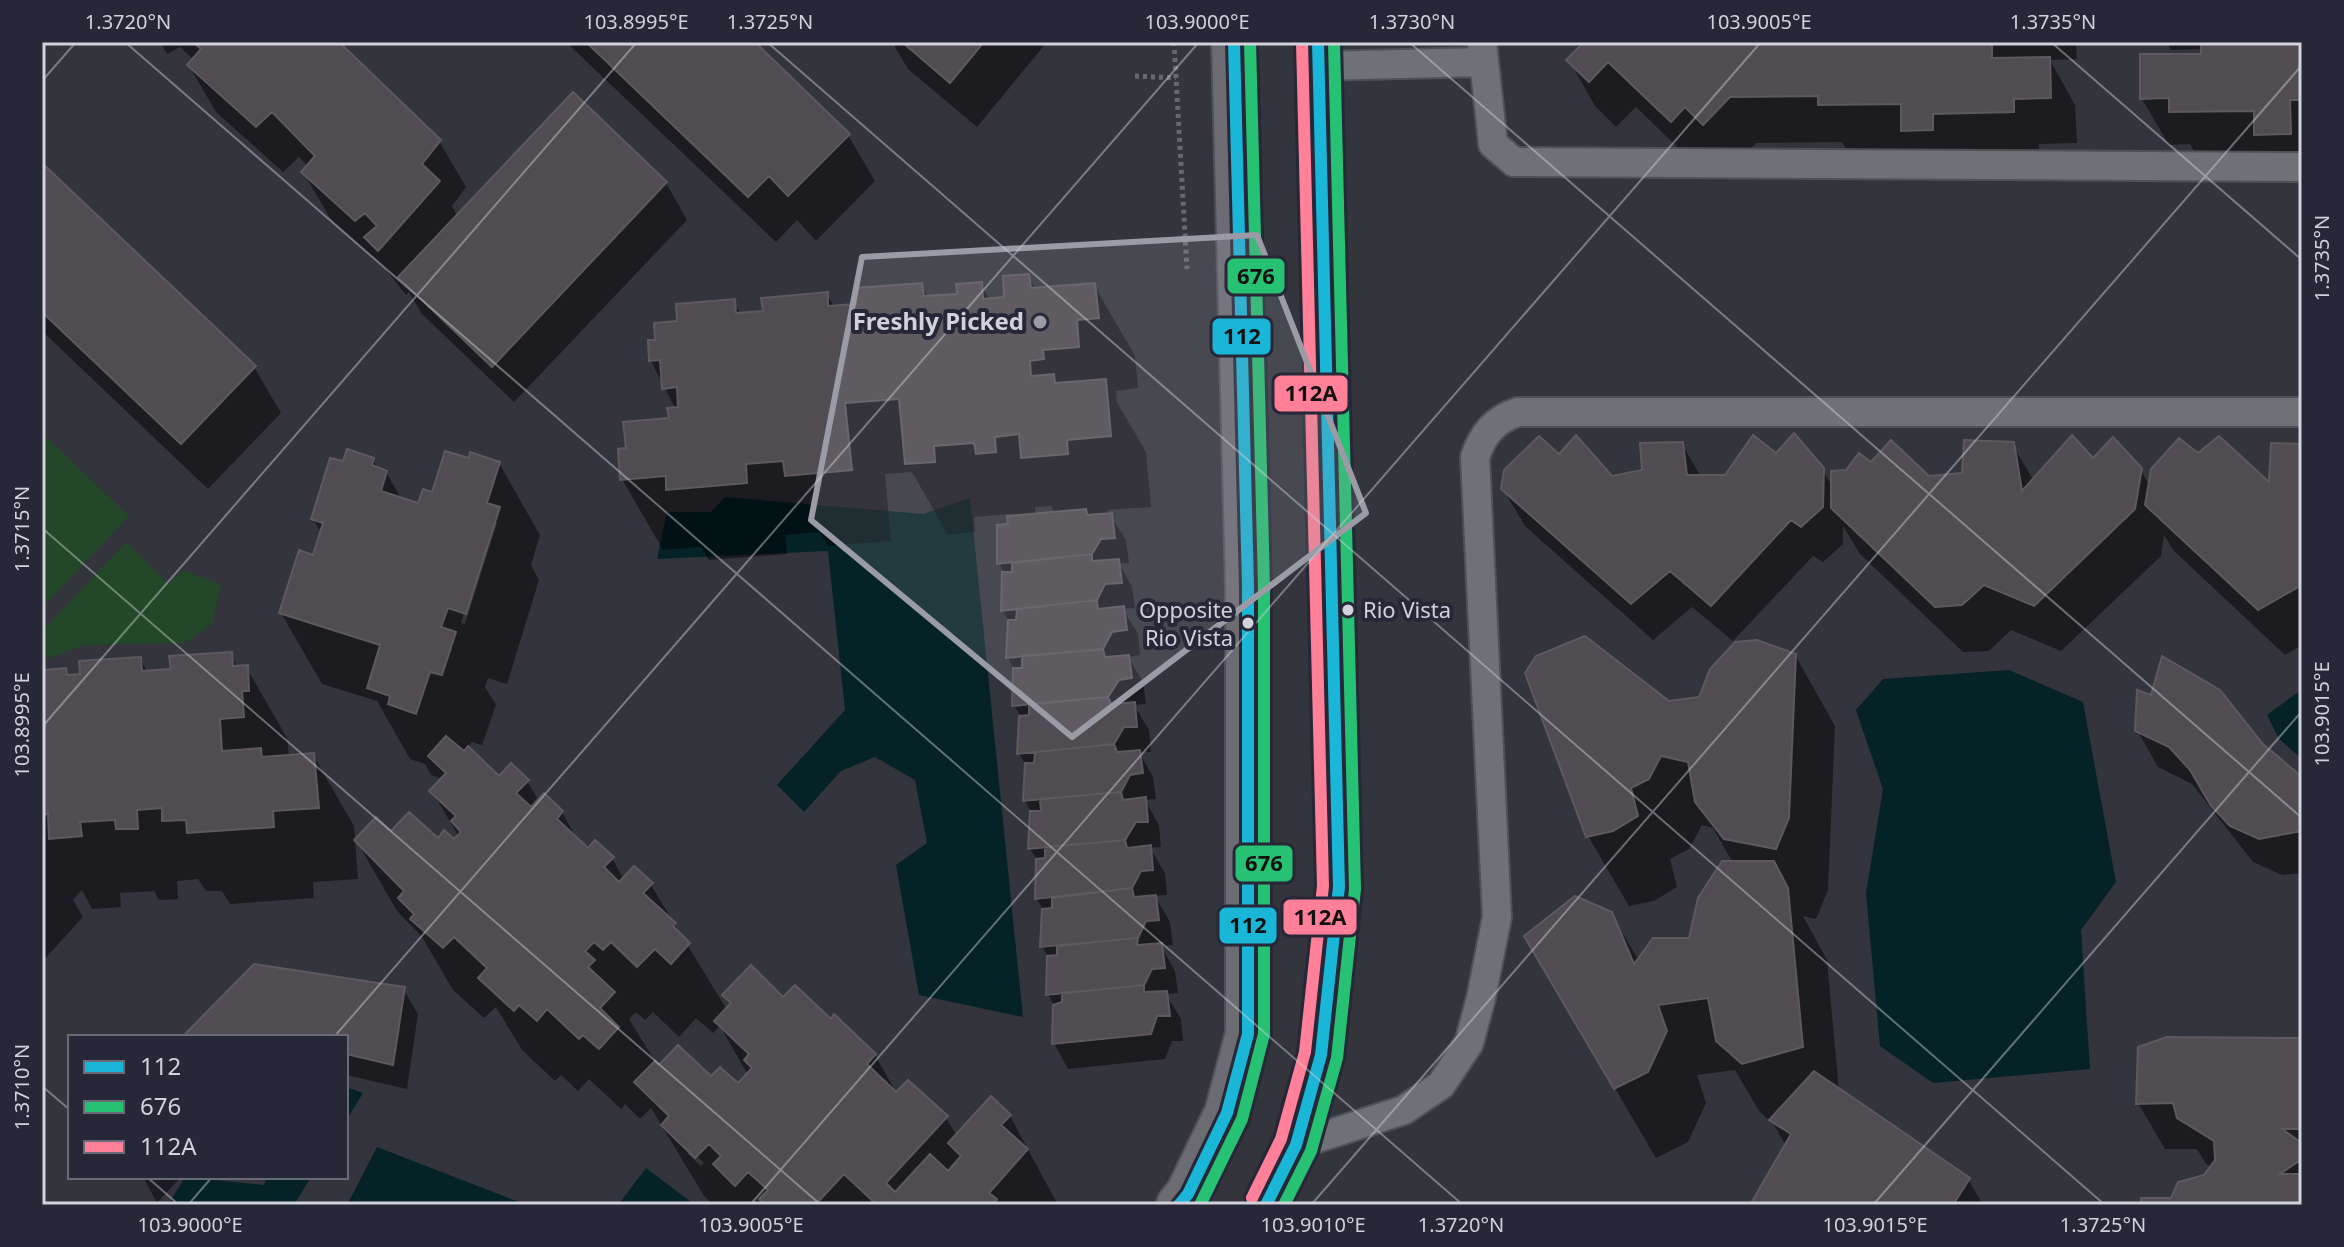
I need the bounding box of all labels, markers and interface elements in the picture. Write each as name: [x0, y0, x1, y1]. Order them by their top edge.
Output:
text: 1.3720°N: [85, 8, 171, 35]
text: 103.8995°E: [583, 8, 689, 35]
text: 1.3725°N: [727, 8, 813, 35]
text: 103.9000°E: [1144, 8, 1250, 35]
text: 1.3730°N: [1369, 8, 1455, 35]
text: 103.9005°E: [1706, 8, 1812, 35]
text: 1.3735°N: [2010, 8, 2096, 35]
text: 1.3735°N: [2308, 215, 2335, 301]
line badge: 676: [1226, 257, 1286, 295]
text: 676: [1237, 260, 1275, 290]
place label: Freshly Picked: [853, 304, 1024, 337]
marker: Freshly Picked: [1031, 313, 1049, 331]
line badge: 112: [1211, 317, 1272, 356]
text: 112: [1223, 320, 1261, 350]
line badge: 112A: [1273, 374, 1349, 413]
text: 112A: [1285, 377, 1338, 407]
text: 1.3715°N: [8, 486, 35, 572]
place label: Opposite Rio Vista: [1139, 594, 1233, 652]
place label: Rio Vista: [1363, 594, 1451, 624]
marker: Rio Vista: [1340, 602, 1356, 618]
marker: Opposite Rio Vista: [1240, 615, 1256, 631]
text: 103.9015°E: [2308, 661, 2335, 767]
text: 103.8995°E: [8, 672, 35, 778]
line badge: 676: [1234, 844, 1294, 883]
text: 676: [1245, 847, 1283, 877]
line badge: 112A: [1282, 898, 1358, 936]
text: 112A: [1294, 901, 1347, 931]
line badge: 112: [1218, 906, 1278, 945]
text: 112: [1229, 909, 1267, 939]
legend: [68, 1035, 348, 1179]
text: 1.3710°N: [8, 1044, 35, 1130]
text: 112: [140, 1049, 181, 1082]
text: 676: [140, 1089, 181, 1122]
text: 112A: [140, 1129, 197, 1162]
text: 103.9000°E: [137, 1211, 243, 1238]
text: 103.9005°E: [698, 1211, 804, 1238]
text: 103.9010°E: [1260, 1211, 1366, 1238]
text: 1.3720°N: [1418, 1211, 1504, 1238]
text: 103.9015°E: [1822, 1211, 1928, 1238]
text: 1.3725°N: [2060, 1211, 2146, 1238]

